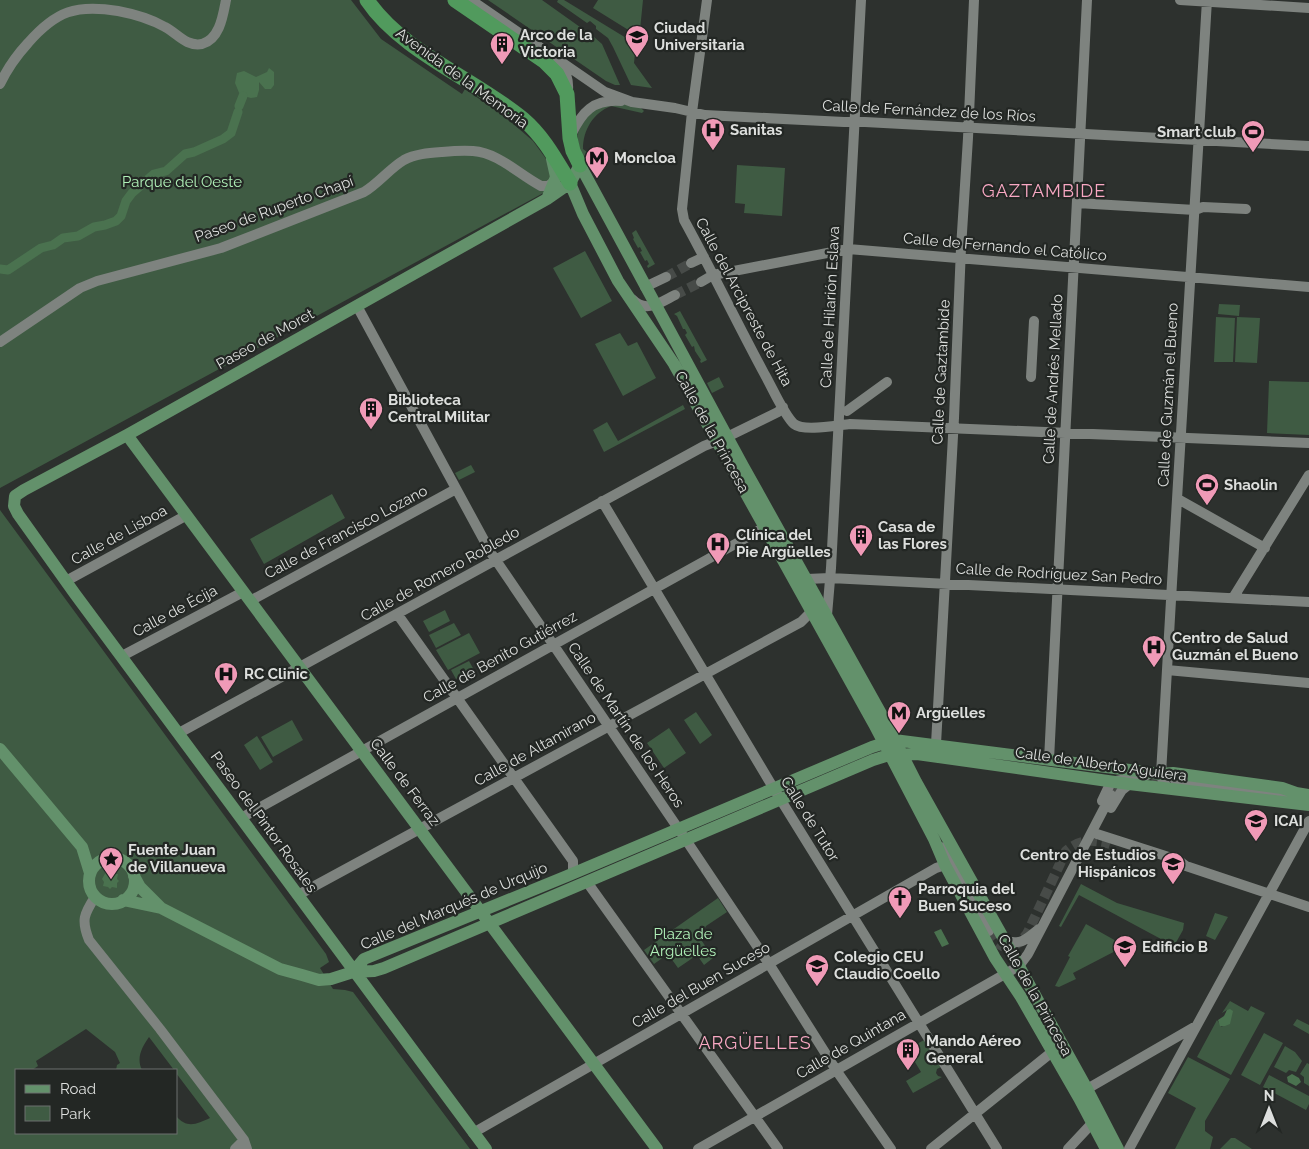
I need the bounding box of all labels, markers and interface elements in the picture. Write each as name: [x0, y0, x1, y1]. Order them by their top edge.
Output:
place label: Ciudad Universitaria: [654, 19, 745, 54]
street label: Avenida de la Memoria: [392, 24, 532, 132]
school or university icon: Ciudad Universitaria: [624, 24, 650, 58]
place label: Arco de la Victoria: [520, 26, 593, 61]
building icon: Arco de la Victoria: [489, 31, 515, 65]
street label: Calle de Fernández de los Ríos: [822, 96, 1036, 126]
hospital icon: Sanitas: [700, 117, 726, 151]
sports icon: Smart club: [1240, 119, 1266, 153]
place label: Sanitas: [730, 121, 782, 139]
place label: Smart club: [1157, 123, 1236, 141]
metro station icon: Moncloa: [584, 145, 610, 179]
place label: Moncloa: [614, 149, 676, 167]
street label: Paseo de Ruperto Chapí: [192, 172, 356, 246]
park label: Parque del Oeste: [122, 173, 242, 191]
district label: GAZTAMBIDE: [982, 180, 1106, 201]
street label: Calle del Arcipreste de Hita: [692, 215, 796, 389]
street label: Calle de Hilarión Eslava: [817, 226, 843, 388]
street label: Calle de Fernando el Católico: [902, 229, 1108, 265]
street label: Calle de Andrés Mellado: [1040, 293, 1066, 465]
street label: Calle de Gaztambide: [928, 299, 954, 445]
street label: Calle de Guzmán el Bueno: [1154, 302, 1182, 488]
street label: Paseo de Moret: [213, 305, 317, 373]
street label: Calle de la Princesa: [671, 368, 753, 496]
place label: Biblioteca Central Militar: [388, 391, 490, 426]
building icon: Biblioteca Central Militar: [358, 396, 384, 430]
sports icon: Shaolin: [1194, 472, 1220, 506]
place label: Shaolin: [1224, 476, 1278, 494]
street label: Calle de Francisco Lozano: [261, 481, 431, 583]
street label: Calle de Lisboa: [68, 501, 170, 569]
place label: Casa de las Flores: [878, 518, 947, 553]
street label: Calle de Romero Robledo: [357, 523, 523, 625]
building icon: Casa de las Flores: [848, 523, 874, 557]
place label: Clínica del Pie Argüelles: [736, 526, 831, 561]
hospital icon: Clínica del Pie Argüelles: [705, 531, 731, 565]
street label: Calle de Rodríguez San Pedro: [955, 560, 1163, 588]
street label: Calle de Écija: [130, 581, 220, 641]
street label: Calle de Benito Gutiérrez: [420, 607, 580, 707]
place label: Centro de Salud Guzmán el Bueno: [1172, 629, 1298, 664]
hospital icon: Centro de Salud Guzmán el Bueno: [1141, 634, 1167, 668]
street label: Calle de Martín de los Heros: [564, 639, 688, 811]
hospital icon: RC Clinic: [213, 661, 239, 695]
place label: RC Clinic: [244, 665, 309, 683]
metro station icon: Argüelles: [886, 700, 912, 734]
place label: Argüelles: [916, 704, 985, 722]
street label: Calle de Altamirano: [471, 708, 599, 790]
street label: Calle de Ferraz: [366, 735, 444, 829]
street label: Calle de Alberto Aguilera: [1014, 743, 1188, 785]
street label: Paseo del Pintor Rosales: [207, 748, 321, 896]
street label: Calle de Tutor: [777, 773, 844, 865]
school or university icon: ICAI: [1243, 808, 1269, 842]
place label: ICAI: [1274, 812, 1303, 830]
place label: Fuente Juan de Villanueva: [128, 841, 226, 876]
place icon: Fuente Juan de Villanueva: [98, 846, 124, 880]
place label: Centro de Estudios Hispánicos: [1020, 846, 1156, 881]
school or university icon: Centro de Estudios Hispánicos: [1160, 851, 1186, 885]
street label: Calle del Marqués de Urquijo: [358, 858, 550, 954]
place label: Parroquia del Buen Suceso: [918, 880, 1015, 915]
church icon: Parroquia del Buen Suceso: [887, 885, 913, 919]
park label: Plaza de Argüelles: [650, 925, 716, 960]
street label: Calle de la Princesa: [994, 931, 1076, 1059]
school or university icon: Edificio B: [1112, 934, 1138, 968]
street label: Calle del Buen Suceso: [629, 938, 773, 1032]
place label: Edificio B: [1142, 938, 1208, 956]
place label: Colegio CEU Claudio Coello: [834, 948, 940, 983]
school or university icon: Colegio CEU Claudio Coello: [804, 953, 830, 987]
street label: Calle de Quintana: [793, 1005, 909, 1083]
district label: ARGÜELLES: [698, 1032, 812, 1053]
place label: Mando Aéreo General: [926, 1032, 1021, 1067]
building icon: Mando Aéreo General: [895, 1037, 921, 1071]
legend: [15, 1069, 178, 1134]
text: Road: [60, 1080, 96, 1098]
north arrow: [1244, 1084, 1294, 1134]
text: N: [1264, 1088, 1274, 1104]
text: Park: [60, 1105, 91, 1123]

